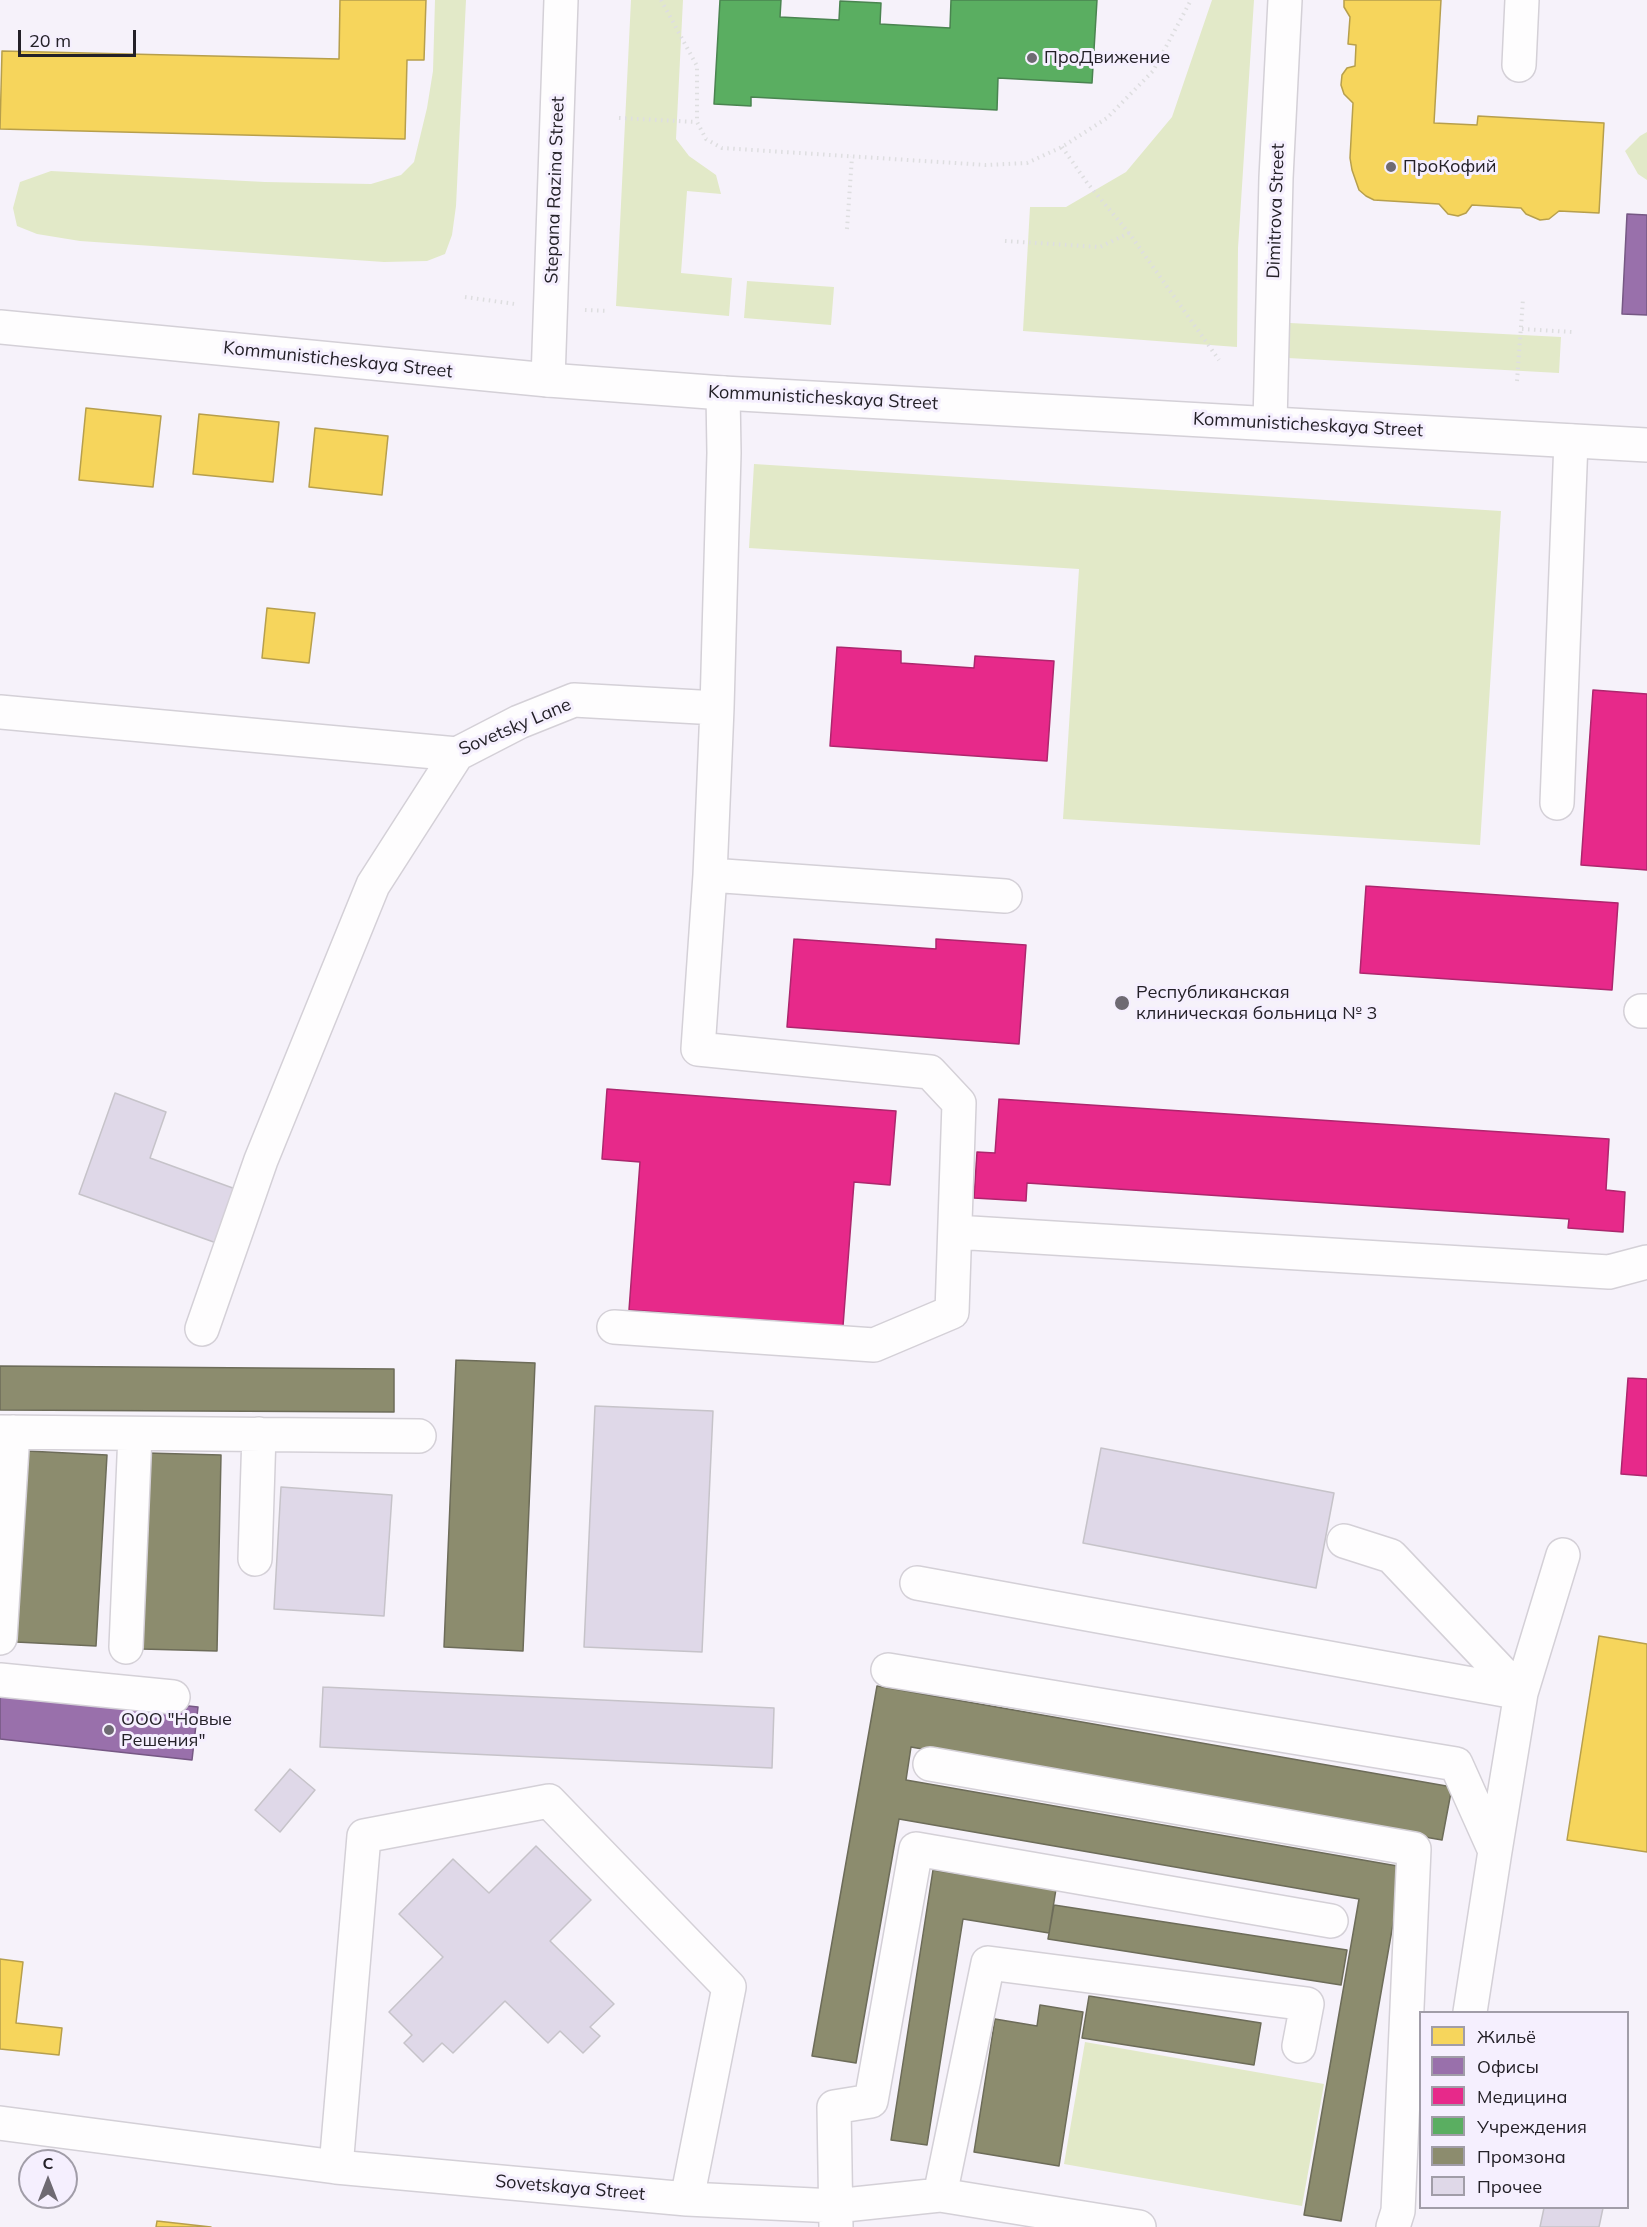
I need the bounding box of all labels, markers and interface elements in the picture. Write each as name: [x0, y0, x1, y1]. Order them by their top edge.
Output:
scale bar: [21, 18, 140, 56]
text: 20 m: [29, 29, 71, 52]
place label: ПроДвижение: [1044, 47, 1170, 69]
marker: ПроДвижение: [1025, 51, 1039, 65]
street label: Stepana Razina Street: [541, 96, 569, 284]
street label: Dimitrova Street: [1263, 143, 1289, 279]
place label: ПроКофий: [1403, 156, 1497, 178]
marker: ПроКофий: [1384, 160, 1398, 174]
street label: Kommunisticheskaya Street: [222, 337, 454, 383]
street label: Kommunisticheskaya Street: [707, 381, 939, 415]
street label: Kommunisticheskaya Street: [1192, 408, 1424, 442]
street label: Sovetsky Lane: [456, 694, 574, 760]
place label: Республиканская клиническая больница № 3: [1136, 982, 1377, 1024]
marker: Республиканская клиническая больница № 3: [1113, 994, 1131, 1012]
place label: ООО "Новые Решения": [121, 1709, 232, 1752]
marker: ООО "Новые Решения": [102, 1723, 116, 1737]
legend: [1419, 2011, 1629, 2209]
text: Жильё: [1477, 2025, 1536, 2048]
text: Офисы: [1477, 2055, 1539, 2078]
text: Медицина: [1477, 2085, 1568, 2108]
text: Учреждения: [1477, 2115, 1587, 2138]
text: Промзона: [1477, 2145, 1566, 2168]
north arrow: [18, 2149, 78, 2209]
text: С: [43, 2153, 53, 2173]
street label: Sovetskaya Street: [494, 2171, 646, 2205]
text: Прочее: [1477, 2175, 1542, 2198]

